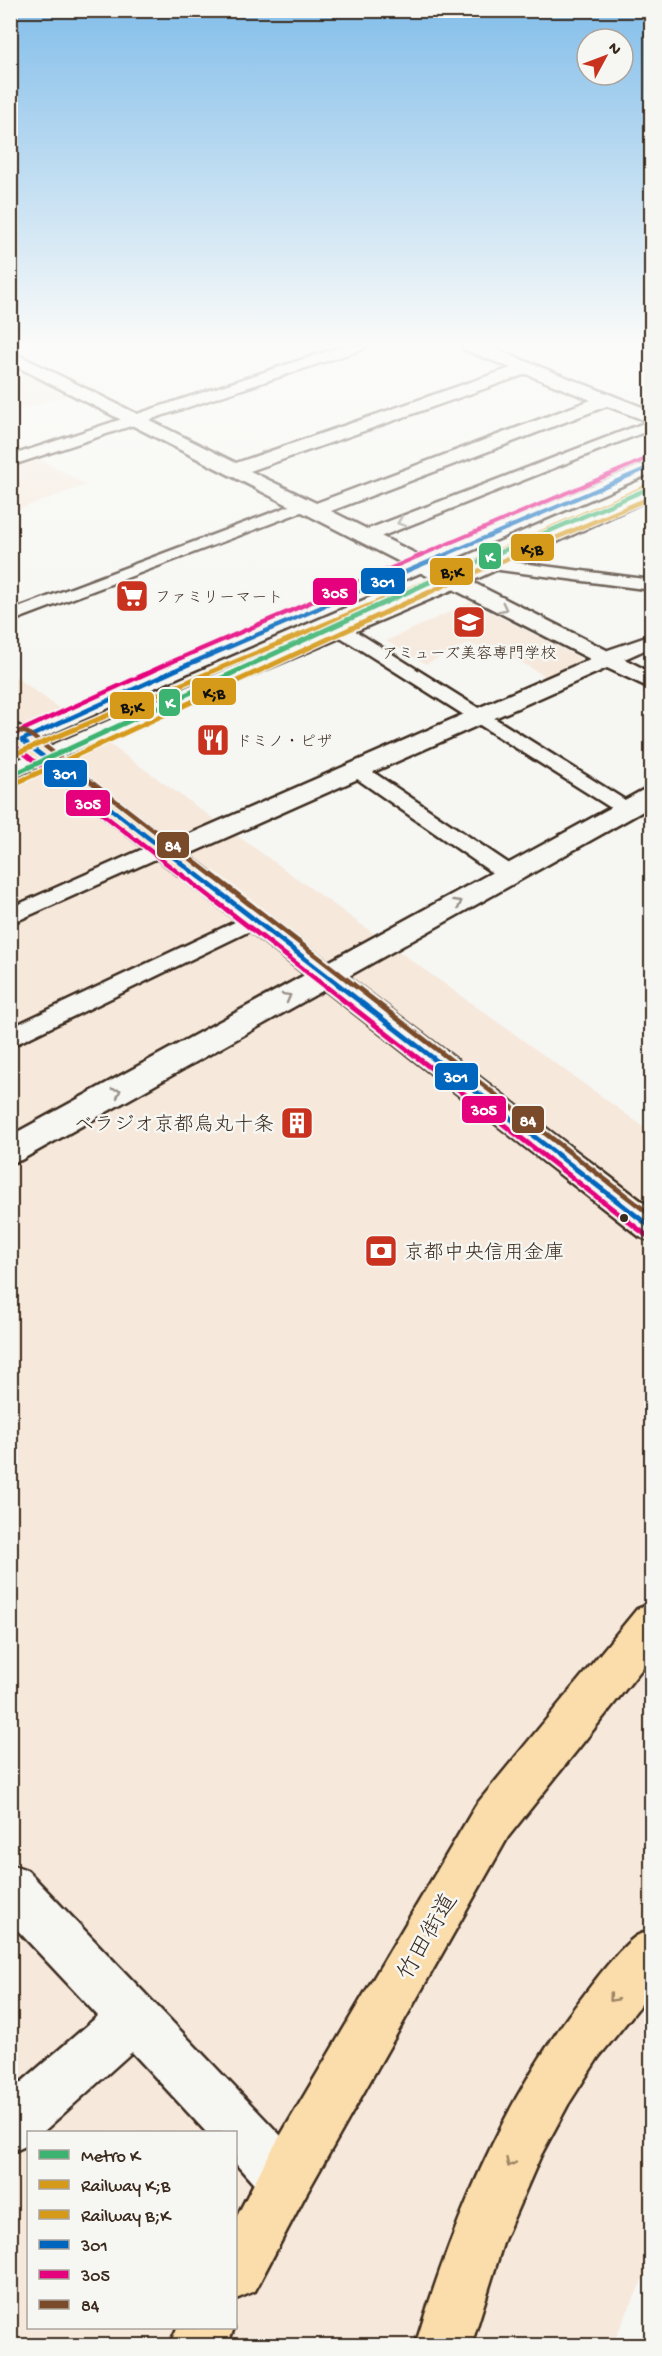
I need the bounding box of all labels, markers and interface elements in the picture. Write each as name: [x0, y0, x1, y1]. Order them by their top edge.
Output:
north arrow: [575, 27, 635, 87]
text: N: [603, 39, 625, 60]
one-way arrow: [397, 515, 408, 527]
line badge: K;B: [510, 533, 555, 562]
line badge: K: [478, 542, 502, 570]
text: K;B: [520, 542, 544, 561]
text: K: [485, 550, 497, 569]
line badge: B;K: [429, 557, 474, 586]
text: B;K: [440, 565, 465, 584]
line badge: 301: [360, 567, 406, 595]
text: 301: [370, 575, 395, 594]
line badge: 305: [312, 577, 358, 606]
supermarket icon: ファミリーマート: [114, 578, 150, 614]
text: 305: [321, 586, 348, 605]
place label: ファミリーマート: [155, 590, 283, 609]
one-way arrow: [497, 601, 508, 612]
school or university icon: アミューズ美容専門学校: [451, 604, 487, 640]
place label: アミューズ美容専門学校: [382, 644, 556, 665]
line badge: K;B: [191, 677, 237, 706]
text: K;B: [202, 686, 226, 705]
line badge: K: [158, 688, 181, 717]
line badge: B;K: [109, 691, 155, 720]
text: K: [165, 696, 177, 715]
text: B;K: [120, 700, 145, 719]
restaurant icon: ドミノ・ピザ: [195, 722, 231, 758]
place label: ドミノ・ピザ: [236, 734, 332, 753]
line badge: 301: [43, 759, 88, 788]
text: 301: [52, 767, 77, 786]
line badge: 305: [65, 789, 111, 817]
text: 305: [74, 797, 101, 816]
line badge: 84: [156, 831, 190, 859]
text: 84: [165, 839, 182, 858]
one-way arrow: [451, 899, 462, 910]
one-way arrow: [281, 993, 291, 1005]
line badge: 301: [434, 1062, 479, 1091]
text: 301: [443, 1070, 468, 1089]
one-way arrow: [111, 1088, 121, 1099]
line badge: 305: [461, 1095, 507, 1124]
text: 305: [470, 1103, 497, 1122]
building icon: ベラジオ京都烏丸十条: [279, 1105, 315, 1141]
line badge: 84: [511, 1105, 545, 1134]
place label: ベラジオ京都烏丸十条: [74, 1113, 274, 1138]
text: 84: [520, 1114, 537, 1133]
unlabelled marker: [618, 1212, 630, 1224]
bank icon: 京都中央信用金庫: [363, 1233, 399, 1269]
place label: 京都中央信用金庫: [404, 1241, 564, 1266]
street label: 竹田街道: [392, 1888, 466, 1987]
one-way arrow: [609, 1991, 620, 2002]
legend: [27, 2131, 237, 2329]
text: Metro K: [81, 2147, 142, 2168]
one-way arrow: [505, 2157, 517, 2168]
text: Railway K;B: [81, 2177, 171, 2198]
text: Railway B;K: [81, 2207, 172, 2228]
text: 301: [80, 2237, 108, 2258]
text: 305: [80, 2267, 110, 2288]
text: 84: [81, 2297, 100, 2318]

